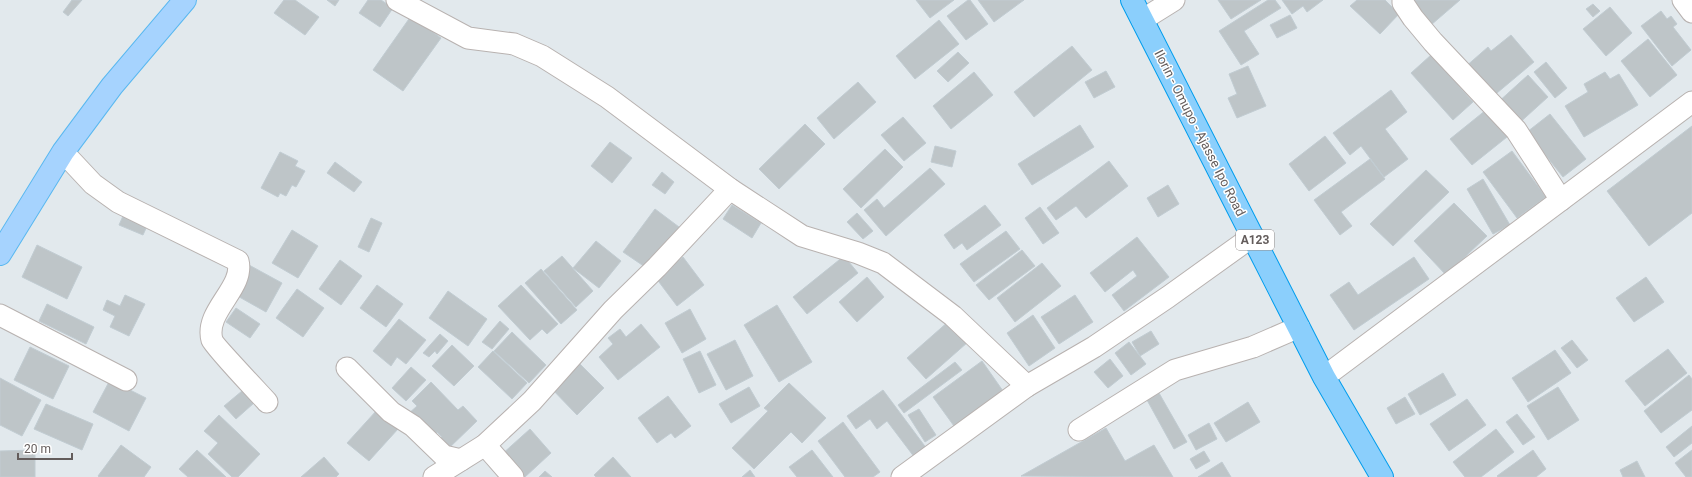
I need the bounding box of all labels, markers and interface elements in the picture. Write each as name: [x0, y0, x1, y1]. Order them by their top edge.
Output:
street label: Ilorin - Omupo - Ajasse Ipo Road: [1151, 47, 1249, 219]
road number: A123: [1236, 230, 1274, 250]
scale bar: [18, 435, 72, 461]
text: 20 m: [24, 442, 51, 456]

